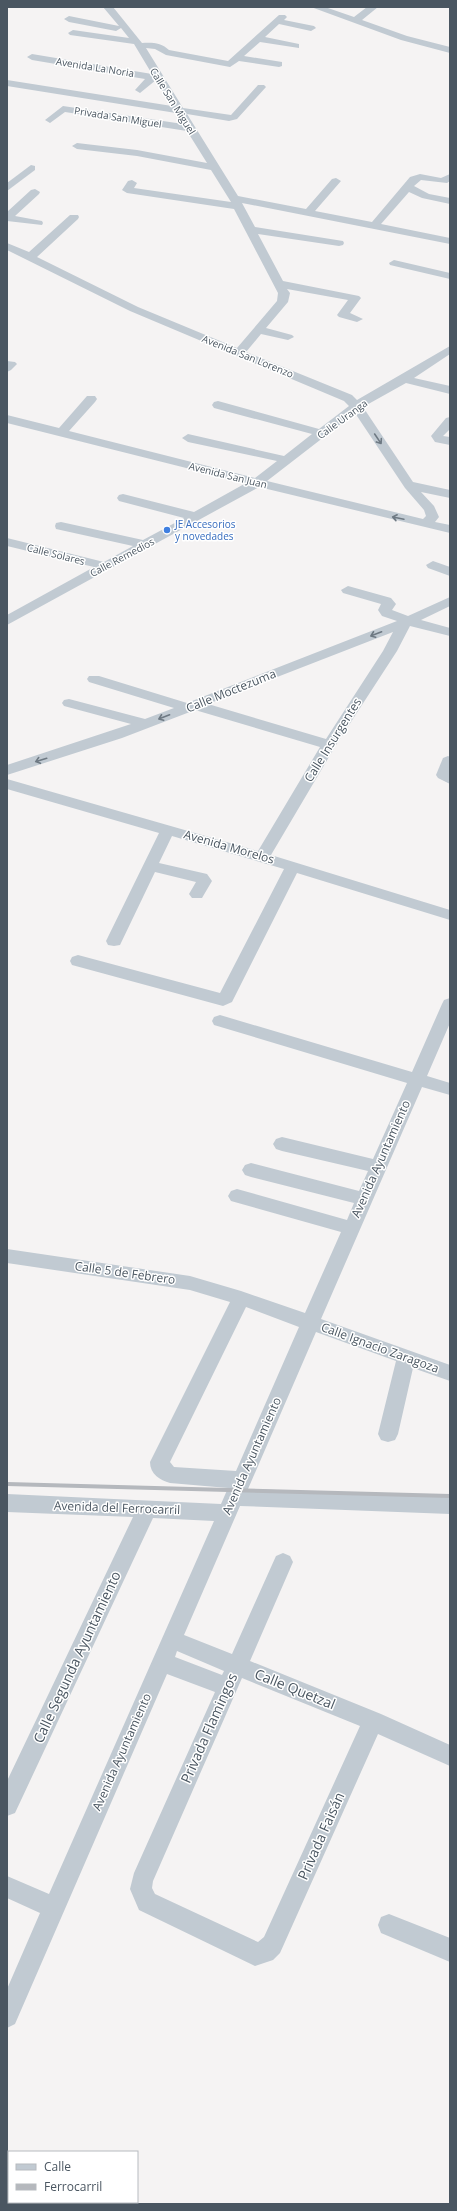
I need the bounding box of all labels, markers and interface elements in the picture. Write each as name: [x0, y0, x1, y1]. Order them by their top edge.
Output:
street label: Avenida La Noria: [55, 54, 135, 80]
street label: Calle San Miguel: [147, 65, 199, 137]
street label: Privada San Miguel: [73, 103, 163, 131]
street label: Avenida San Lorenzo: [200, 331, 296, 381]
street label: Calle Uranga: [314, 396, 370, 442]
one-way arrow: [374, 433, 382, 444]
street label: Avenida San Juan: [187, 459, 269, 491]
one-way arrow: [392, 513, 405, 521]
place label: JE Accesorios y novedades: [174, 517, 236, 543]
marker: JE Accesorios y novedades: [162, 525, 172, 535]
street label: Calle Remedios: [87, 534, 157, 580]
street label: Calle Solares: [26, 540, 87, 568]
one-way arrow: [371, 631, 383, 639]
street label: Calle Moctezuma: [183, 665, 278, 716]
street label: Calle Insurgentes: [300, 694, 365, 785]
one-way arrow: [158, 714, 170, 722]
one-way arrow: [35, 757, 48, 764]
street label: Avenida Morelos: [182, 825, 277, 868]
street label: Avenida Ayuntamiento: [347, 1097, 414, 1220]
street label: Calle 5 de Febrero: [74, 1257, 176, 1288]
street label: Calle Ignacio Zaragoza: [319, 1318, 441, 1377]
street label: Avenida Ayuntamiento: [218, 1394, 285, 1517]
street label: Avenida del Ferrocarril: [54, 1497, 180, 1518]
street label: Calle Segunda Ayuntamiento: [28, 1568, 125, 1746]
street label: Calle Quetzal: [252, 1664, 338, 1713]
street label: Privada Flamingos: [176, 1669, 242, 1786]
street label: Avenida Ayuntamiento: [88, 1690, 155, 1813]
street label: Privada Faisán: [293, 1789, 348, 1883]
legend: [8, 2151, 138, 2203]
text: Calle: [44, 2158, 71, 2175]
text: Ferrocarril: [44, 2178, 102, 2195]

